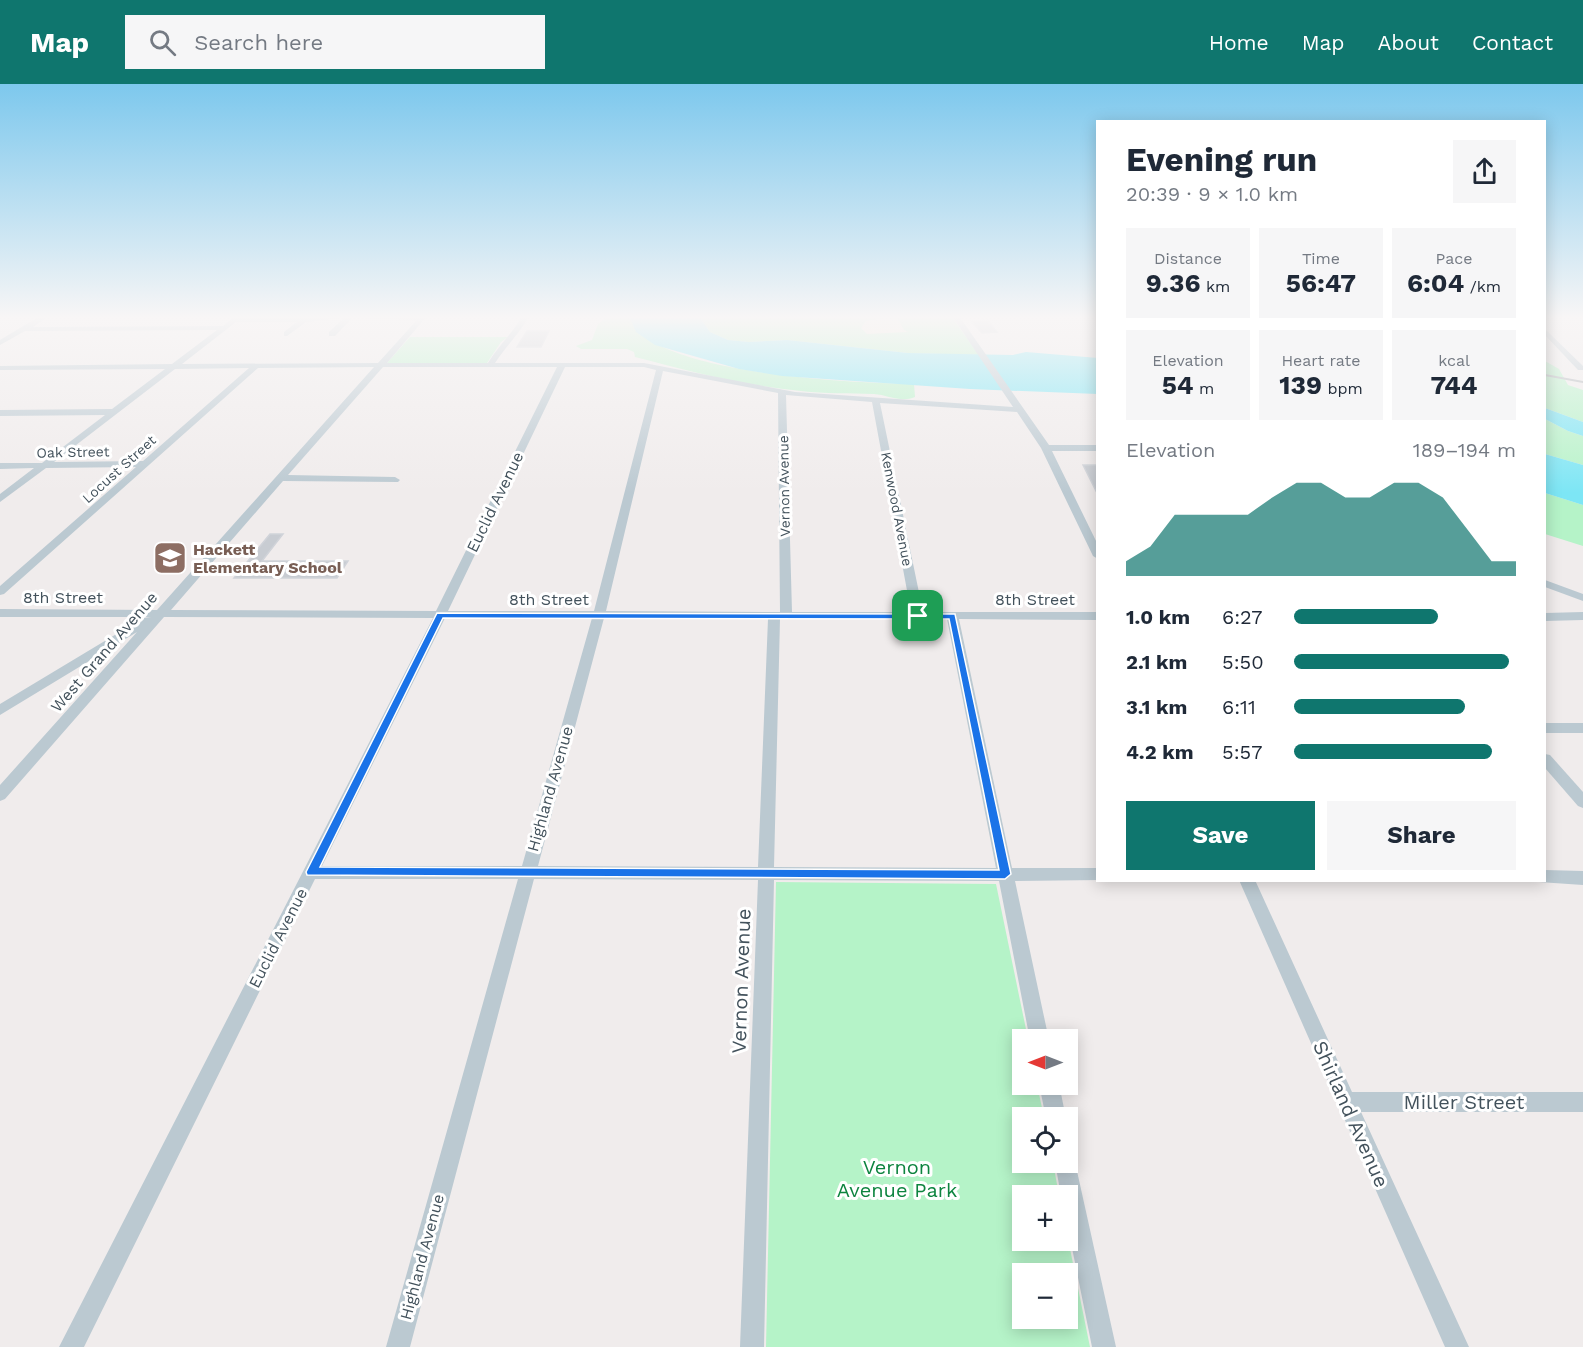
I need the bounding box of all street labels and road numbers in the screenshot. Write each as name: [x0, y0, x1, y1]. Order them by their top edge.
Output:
street label: Locust Street: [79, 432, 159, 506]
street label: Vernon Avenue: [775, 435, 793, 537]
street label: Oak Street: [36, 443, 110, 461]
street label: Euclid Avenue: [462, 449, 528, 555]
street label: Kenwood Avenue: [878, 451, 916, 567]
street label: 8th Street: [23, 588, 103, 607]
street label: West Grand Avenue: [47, 588, 161, 716]
street label: 8th Street: [509, 590, 589, 609]
street label: 8th Street: [995, 590, 1075, 609]
street label: Highland Avenue: [523, 724, 577, 854]
street label: Euclid Avenue: [245, 885, 311, 991]
street label: Vernon Avenue: [726, 908, 756, 1054]
street label: Shirland Avenue: [1308, 1037, 1394, 1191]
street label: Miller Street: [1404, 1090, 1525, 1114]
street label: Highland Avenue: [396, 1192, 448, 1322]

